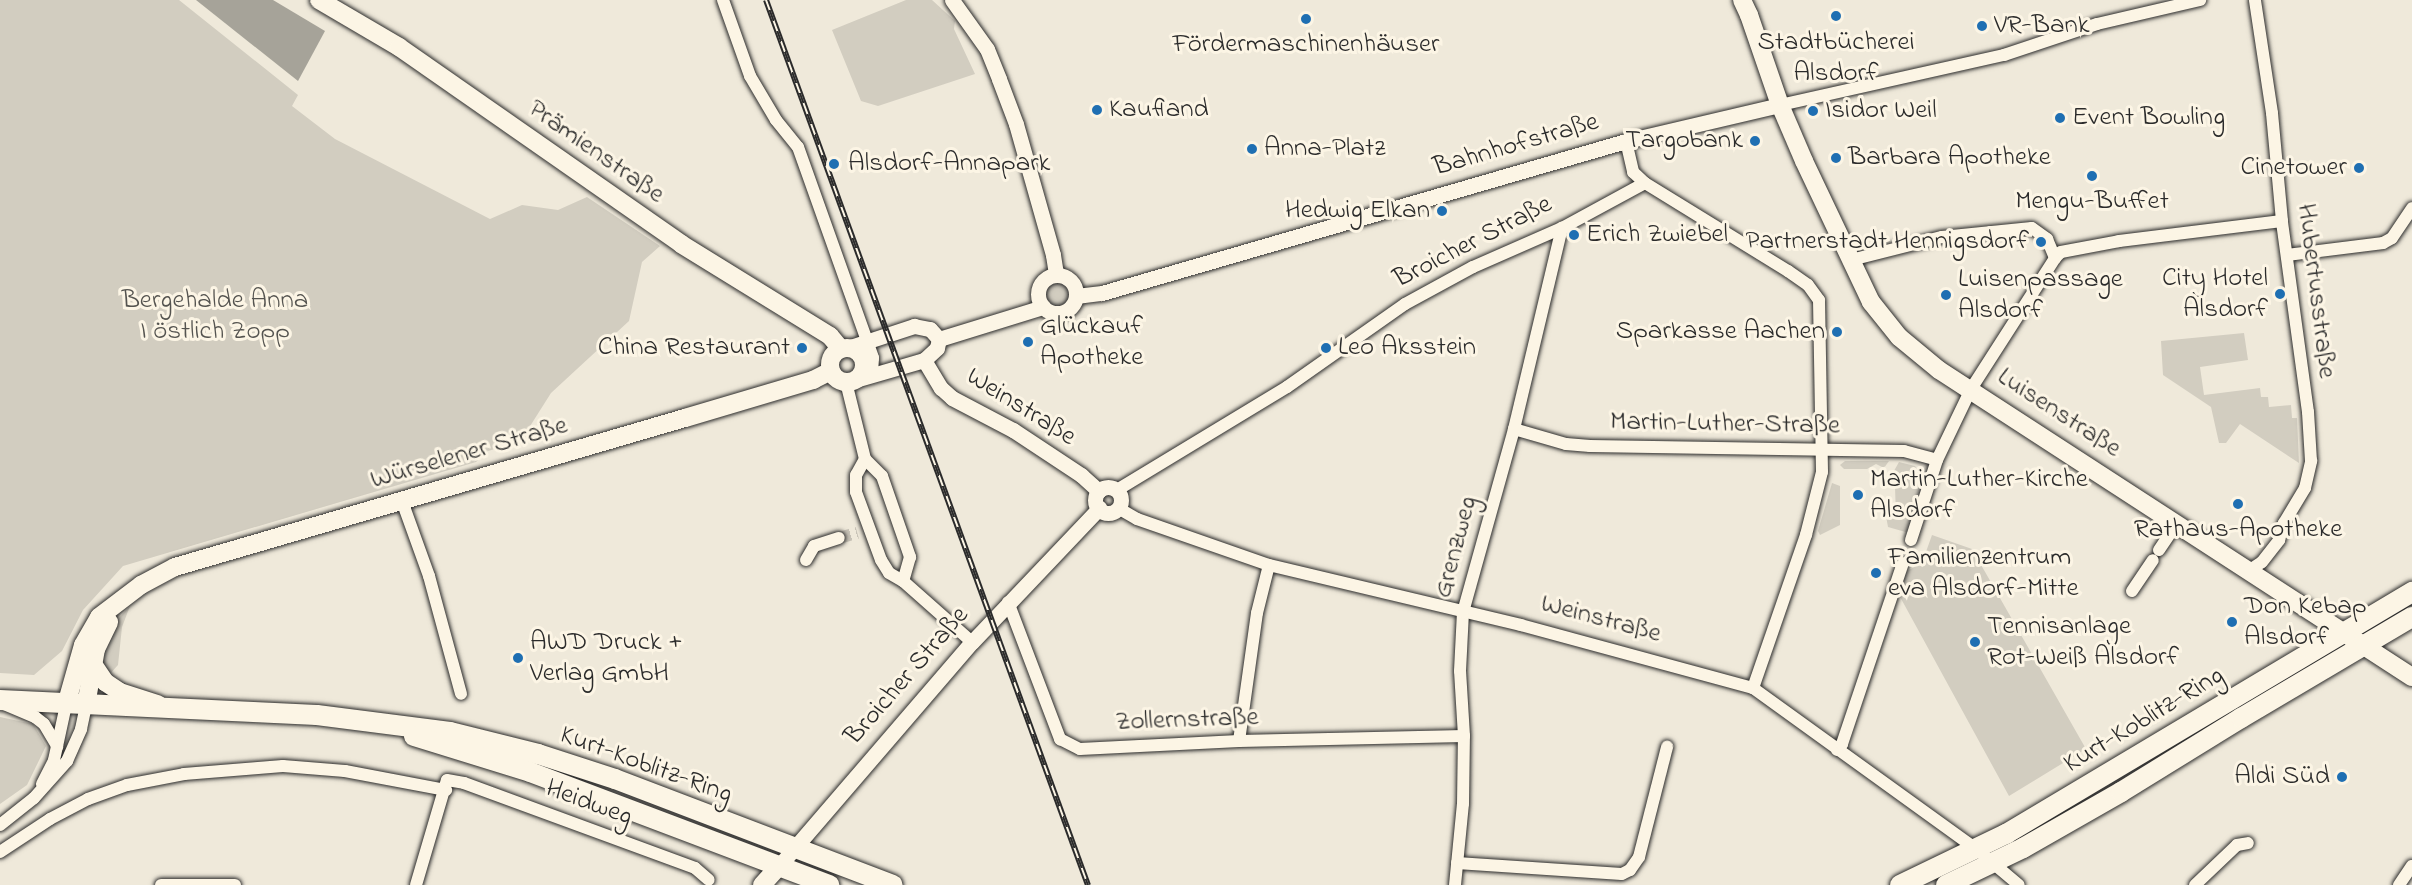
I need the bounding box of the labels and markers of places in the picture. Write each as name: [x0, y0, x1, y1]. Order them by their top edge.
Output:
marker: Stadtbücherei Alsdorf: [1829, 9, 1843, 23]
place label: VR-Bank: [1994, 10, 2090, 42]
marker: Fördermaschinenhäuser: [1299, 12, 1313, 26]
marker: VR-Bank: [1975, 19, 1989, 33]
place label: Stadtbücherei Alsdorf: [1757, 26, 1915, 89]
place label: Fördermaschinenhäuser: [1173, 29, 1439, 61]
place label: Kaufland: [1109, 94, 1209, 126]
place label: Isidor Weil: [1825, 95, 1937, 127]
place label: Event Bowling: [2072, 102, 2225, 134]
marker: Kaufland: [1090, 103, 1104, 117]
marker: Isidor Weil: [1806, 104, 1820, 118]
marker: Event Bowling: [2053, 111, 2067, 125]
place label: Targobank: [1625, 125, 1743, 157]
place label: Anna-Platz: [1264, 133, 1385, 165]
marker: Targobank: [1748, 134, 1762, 148]
marker: Anna-Platz: [1245, 142, 1259, 156]
place label: Barbara Apotheke: [1848, 142, 2051, 174]
place label: Alsdorf-Annapark: [848, 148, 1050, 180]
marker: Barbara Apotheke: [1829, 151, 1843, 165]
place label: Cinetower: [2241, 152, 2347, 184]
marker: Alsdorf-Annapark: [825, 155, 843, 173]
marker: Cinetower: [2352, 161, 2366, 175]
marker: Mengu-Buffet: [2085, 169, 2099, 183]
place label: Mengu-Buffet: [2015, 186, 2169, 218]
place label: Hedwig Elkan: [1285, 195, 1430, 227]
marker: Hedwig Elkan: [1435, 204, 1449, 218]
place label: Erich Zwiebel: [1586, 219, 1728, 251]
place label: Partnerstadt Hennigsdorf: [1746, 226, 2029, 258]
marker: Erich Zwiebel: [1567, 228, 1581, 242]
marker: Partnerstadt Hennigsdorf: [2034, 235, 2048, 249]
place label: City Hotel Alsdorf: [2162, 262, 2268, 325]
place label: Luisenpassage Alsdorf: [1958, 263, 2123, 326]
marker: City Hotel Alsdorf: [2273, 287, 2287, 301]
marker: Luisenpassage Alsdorf: [1939, 288, 1953, 302]
place label: Glückauf Apotheke: [1040, 310, 1143, 373]
place label: Sparkasse Aachen: [1616, 316, 1825, 348]
marker: Sparkasse Aachen: [1830, 325, 1844, 339]
place label: China Restaurant: [598, 332, 790, 364]
place label: Leo Aksstein: [1338, 332, 1476, 364]
marker: Glückauf Apotheke: [1021, 335, 1035, 349]
marker: China Restaurant: [795, 341, 809, 355]
marker: Leo Aksstein: [1319, 341, 1333, 355]
place label: Martin-Luther-Kirche Alsdorf: [1870, 463, 2088, 526]
marker: Martin-Luther-Kirche Alsdorf: [1851, 488, 1865, 502]
marker: Rathaus-Apotheke: [2231, 497, 2245, 511]
place label: Rathaus-Apotheke: [2134, 514, 2342, 546]
place label: Familienzentrum eva Alsdorf-Mitte: [1888, 541, 2078, 604]
marker: Familienzentrum eva Alsdorf-Mitte: [1869, 566, 1883, 580]
place label: Don Kebap Alsdorf: [2244, 590, 2367, 653]
place label: Tennisanlage Rot-Weiß Alsdorf: [1987, 610, 2179, 673]
marker: Don Kebap Alsdorf: [2225, 615, 2239, 629]
place label: AWD Druck + Verlag GmbH: [530, 626, 683, 689]
marker: Tennisanlage Rot-Weiß Alsdorf: [1968, 635, 1982, 649]
marker: AWD Druck + Verlag GmbH: [511, 651, 525, 665]
place label: Aldi Süd: [2234, 761, 2330, 793]
marker: Aldi Süd: [2335, 770, 2349, 784]

